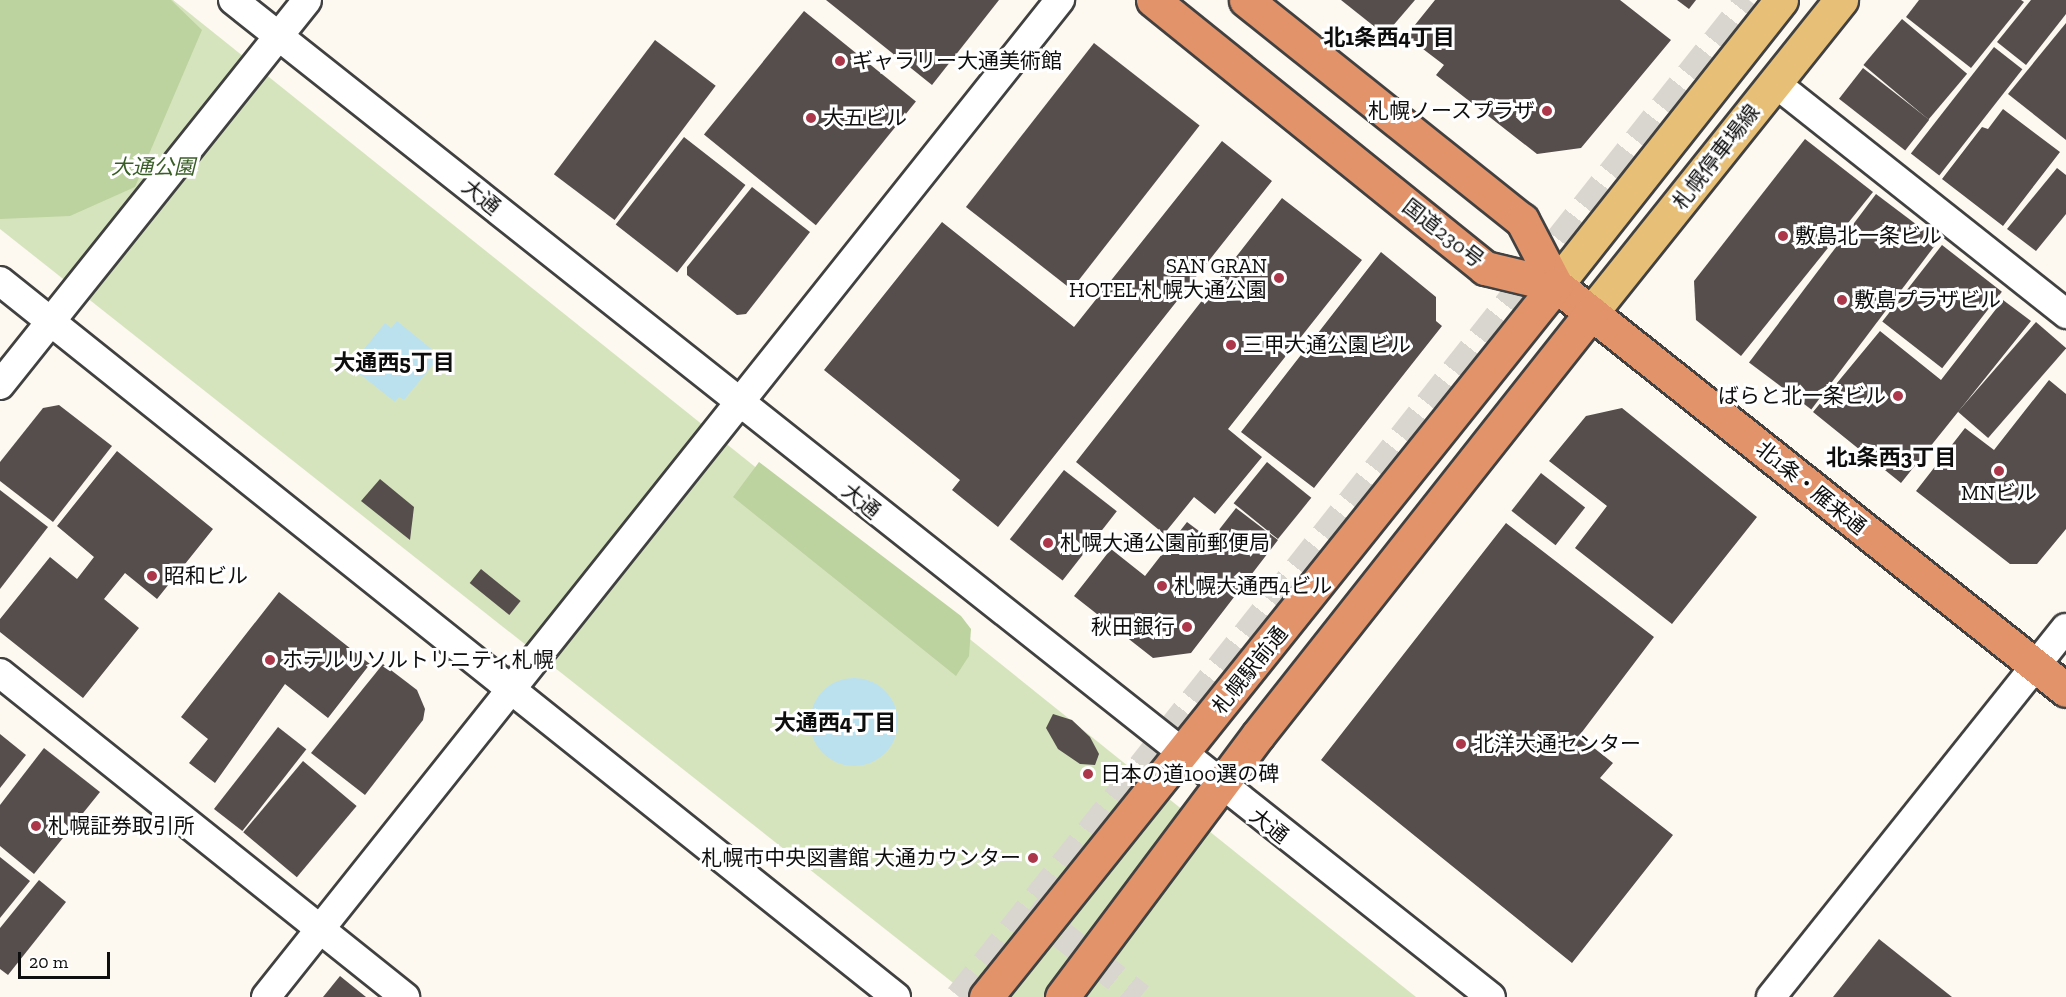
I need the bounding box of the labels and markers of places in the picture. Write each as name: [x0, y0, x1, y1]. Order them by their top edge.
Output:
place label: ギャラリー大通美術館: [852, 48, 1062, 74]
marker: ギャラリー大通美術館: [833, 54, 847, 68]
place label: 札幌ノースプラザ: [1367, 98, 1535, 124]
marker: 札幌ノースプラザ: [1540, 104, 1554, 118]
place label: 大五ビル: [823, 105, 907, 131]
marker: 大五ビル: [804, 111, 818, 125]
place label: 敷島北一条ビル: [1795, 223, 1942, 249]
marker: 敷島北一条ビル: [1776, 229, 1790, 243]
place label: SAN GRAN HOTEL 札幌大通公園: [1069, 253, 1267, 303]
marker: SAN GRAN HOTEL 札幌大通公園: [1272, 271, 1286, 285]
place label: 敷島プラザビル: [1854, 287, 2001, 313]
marker: 敷島プラザビル: [1835, 293, 1849, 307]
place label: 三甲大通公園ビル: [1243, 332, 1411, 358]
marker: 三甲大通公園ビル: [1224, 338, 1238, 352]
place label: ばらと北一条ビル: [1718, 383, 1886, 409]
marker: ばらと北一条ビル: [1891, 389, 1905, 403]
marker: MNビル: [1992, 464, 2006, 478]
place label: MNビル: [1961, 480, 2037, 506]
place label: 札幌大通公園前郵便局: [1060, 530, 1270, 556]
marker: 札幌大通公園前郵便局: [1041, 536, 1055, 550]
place label: 昭和ビル: [164, 563, 248, 589]
marker: 昭和ビル: [145, 569, 159, 583]
place label: 札幌大通西4ビル: [1174, 573, 1332, 599]
marker: 札幌大通西4ビル: [1155, 579, 1169, 593]
place label: 秋田銀行: [1091, 614, 1175, 640]
marker: 秋田銀行: [1180, 620, 1194, 634]
place label: ホテルリソルトリニティ札幌: [282, 647, 555, 673]
marker: ホテルリソルトリニティ札幌: [263, 653, 277, 667]
place label: 北洋大通センター: [1473, 731, 1641, 757]
marker: 北洋大通センター: [1454, 737, 1468, 751]
place label: 日本の道100選の碑: [1100, 761, 1279, 787]
marker: 日本の道100選の碑: [1081, 767, 1095, 781]
place label: 札幌証券取引所: [48, 813, 195, 839]
marker: 札幌証券取引所: [29, 819, 43, 833]
place label: 札幌市中央図書館 大通カウンター: [701, 845, 1021, 871]
marker: 札幌市中央図書館 大通カウンター: [1026, 851, 1040, 865]

